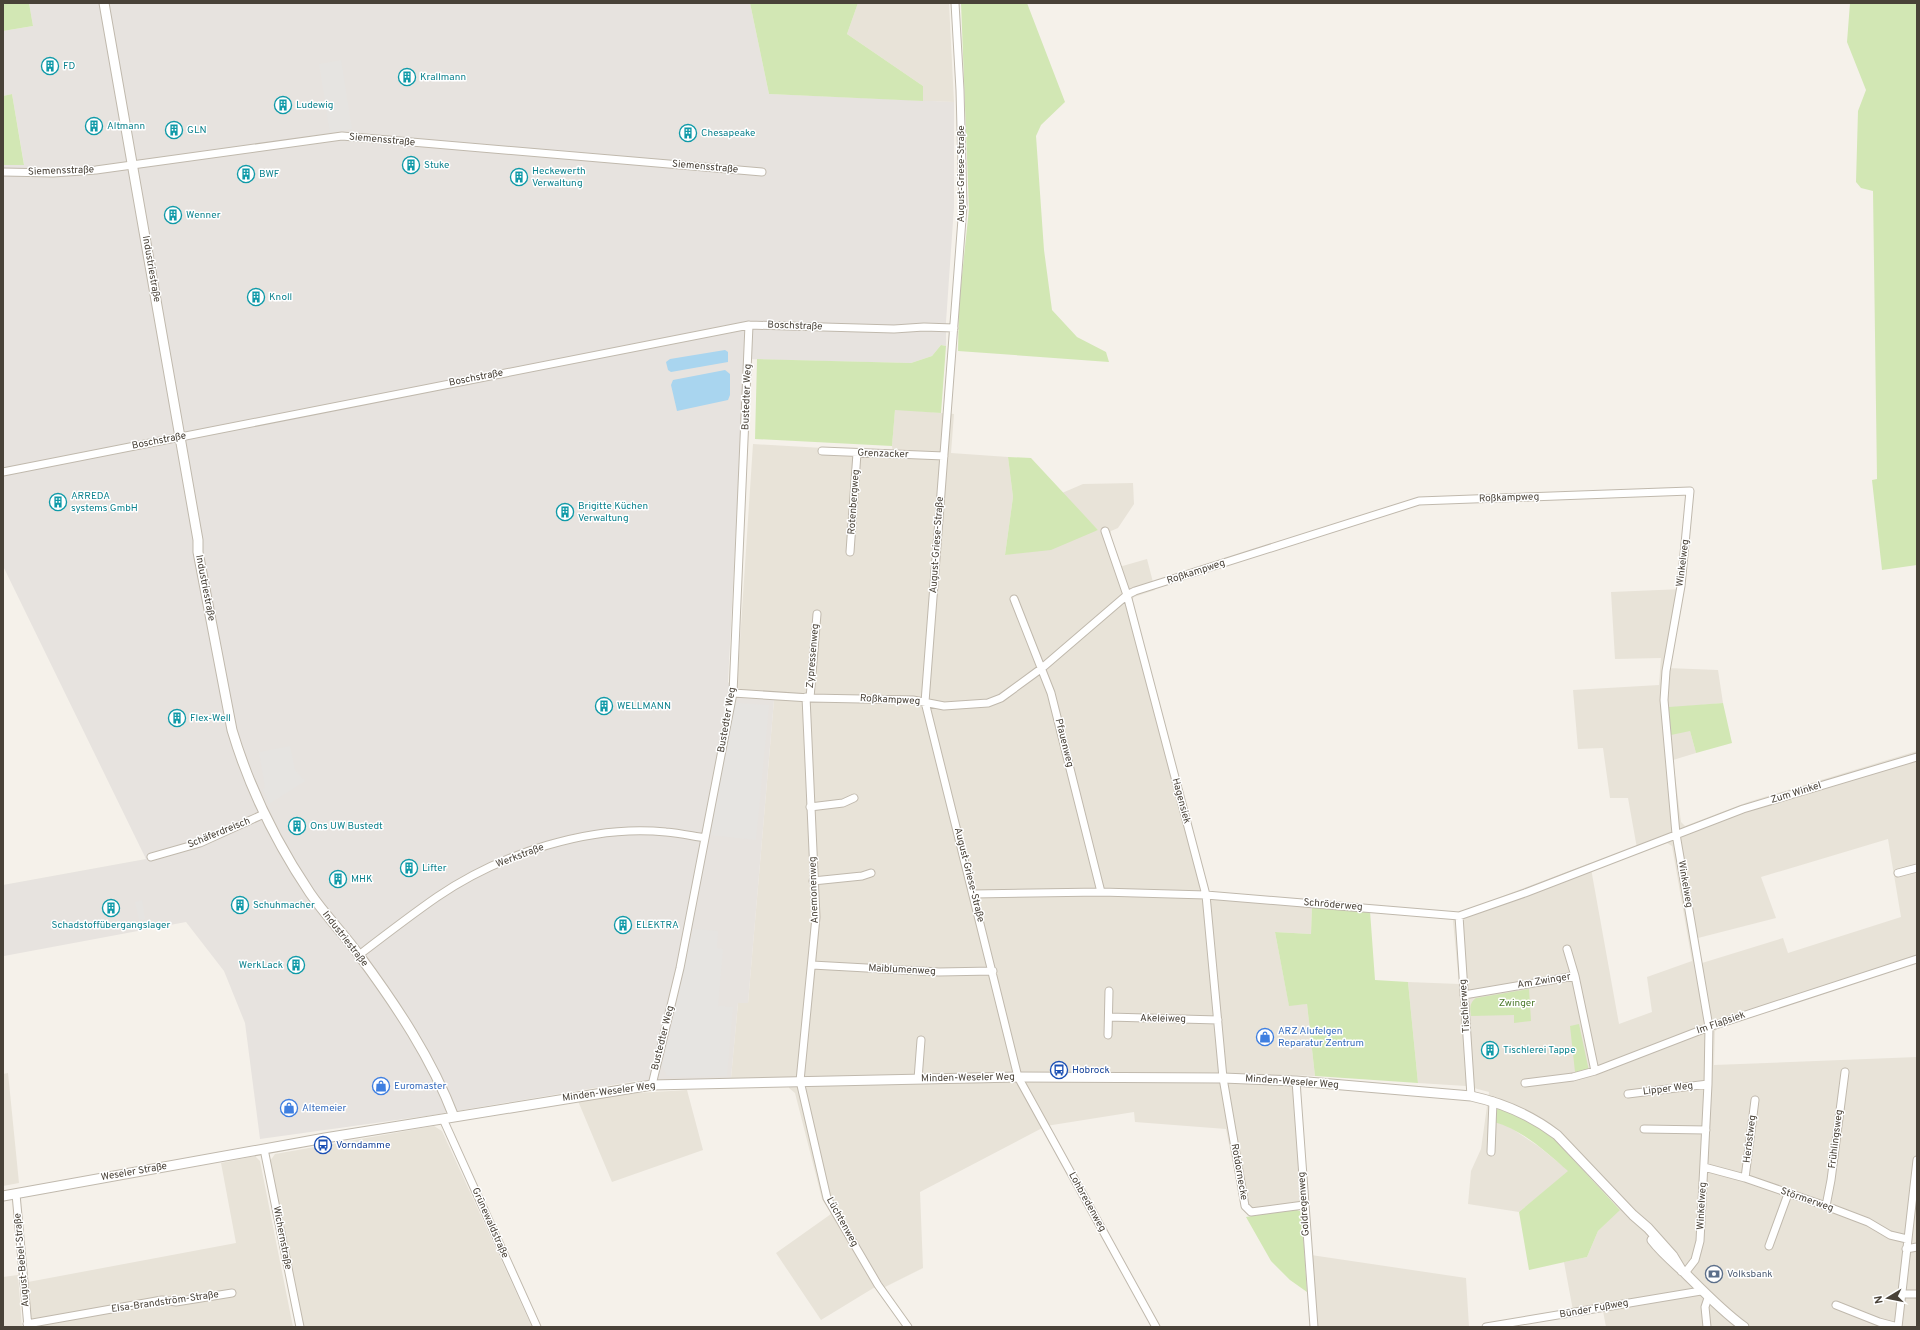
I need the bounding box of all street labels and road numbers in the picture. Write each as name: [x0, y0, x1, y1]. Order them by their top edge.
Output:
street label: August-Griese-Straße: [955, 125, 968, 223]
street label: Siemensstraße: [348, 131, 416, 149]
street label: Siemensstraße: [671, 158, 739, 176]
street label: Siemensstraße: [28, 163, 94, 179]
street label: Industriestraße: [139, 235, 163, 303]
street label: Boschstraße: [767, 319, 823, 333]
street label: Bustedter Weg: [739, 364, 755, 430]
street label: Boschstraße: [448, 366, 504, 390]
street label: Boschstraße: [131, 429, 187, 453]
street label: Grenzacker: [857, 447, 909, 461]
street label: Rotenbergweg: [845, 469, 863, 535]
street label: Roßkampweg: [1479, 490, 1539, 506]
street label: August-Griese-Straße: [927, 496, 947, 594]
street label: Winkelweg: [1674, 538, 1692, 588]
street label: Industriestraße: [192, 554, 218, 622]
street label: Roßkampweg: [1165, 556, 1227, 588]
street label: Zypressenweg: [804, 623, 822, 689]
street label: Bustedter Weg: [715, 686, 739, 754]
street label: Roßkampweg: [859, 692, 921, 708]
street label: Pfauenweg: [1052, 717, 1076, 769]
street label: Hagensiek: [1169, 777, 1193, 825]
street label: Zum Winkel: [1769, 779, 1823, 807]
street label: Schäferdreisch: [186, 815, 252, 851]
street label: August-Griese-Straße: [951, 826, 987, 924]
street label: Werkstraße: [494, 841, 546, 871]
street label: Anemonenweg: [806, 856, 822, 924]
street label: Winkelweg: [1674, 859, 1696, 909]
street label: Schröderweg: [1303, 896, 1363, 914]
street label: Industriestraße: [319, 908, 371, 970]
street label: Maiblumenweg: [868, 962, 936, 978]
street label: Am Zwinger: [1516, 970, 1572, 992]
street label: Tischlerweg: [1457, 979, 1473, 1033]
street label: Bustedter Weg: [649, 1004, 677, 1072]
street label: Im Flaßsiek: [1695, 1009, 1747, 1037]
street label: Akeleiweg: [1140, 1012, 1186, 1026]
street label: Minden-Weseler Weg: [921, 1071, 1015, 1085]
street label: Minden-Weseler Weg: [1245, 1072, 1339, 1092]
street label: Minden-Weseler Weg: [562, 1079, 656, 1105]
street label: Lipper Weg: [1642, 1079, 1694, 1099]
street label: Frühlingsweg: [1826, 1109, 1846, 1169]
street label: Herbstweg: [1741, 1114, 1759, 1164]
street label: Rotdornecke: [1228, 1143, 1250, 1201]
street label: Weseler Straße: [100, 1160, 168, 1184]
street label: Lohbredenweg: [1065, 1170, 1109, 1234]
street label: Goldregenweg: [1295, 1171, 1313, 1237]
street label: Winkelweg: [1694, 1182, 1710, 1230]
street label: Störmerweg: [1779, 1185, 1835, 1215]
street label: Grünewaldstraße: [469, 1186, 511, 1260]
street label: Lüchtenweg: [823, 1195, 861, 1249]
street label: Wichernstraße: [269, 1205, 295, 1271]
street label: August-Bebel-Straße: [11, 1213, 33, 1307]
street label: Elsa-Brandström-Straße: [110, 1288, 220, 1316]
street label: Bünder Fußweg: [1558, 1297, 1630, 1321]

